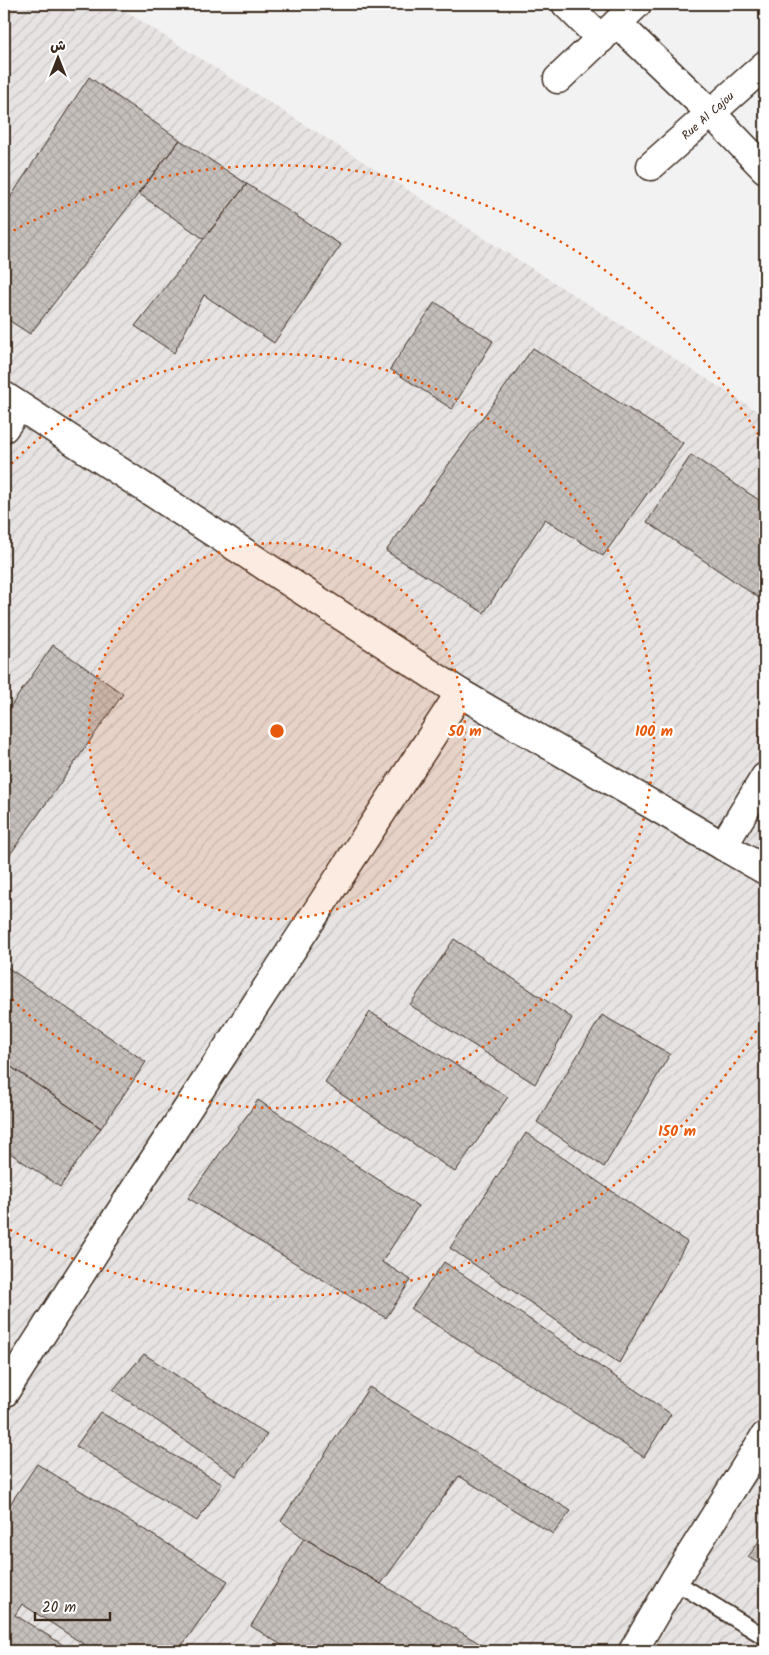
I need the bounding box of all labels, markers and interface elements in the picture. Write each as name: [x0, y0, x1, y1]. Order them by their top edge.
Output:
north arrow: [32, 32, 82, 82]
text: ش: [50, 35, 66, 57]
street label: Rue Al Cajou: [677, 87, 739, 144]
text: 50 m: [447, 720, 482, 744]
text: 100 m: [635, 720, 673, 744]
centre of rings: [268, 722, 286, 740]
text: 150 m: [658, 1120, 696, 1144]
scale bar: [35, 1590, 110, 1622]
text: 20 m: [42, 1596, 76, 1620]

